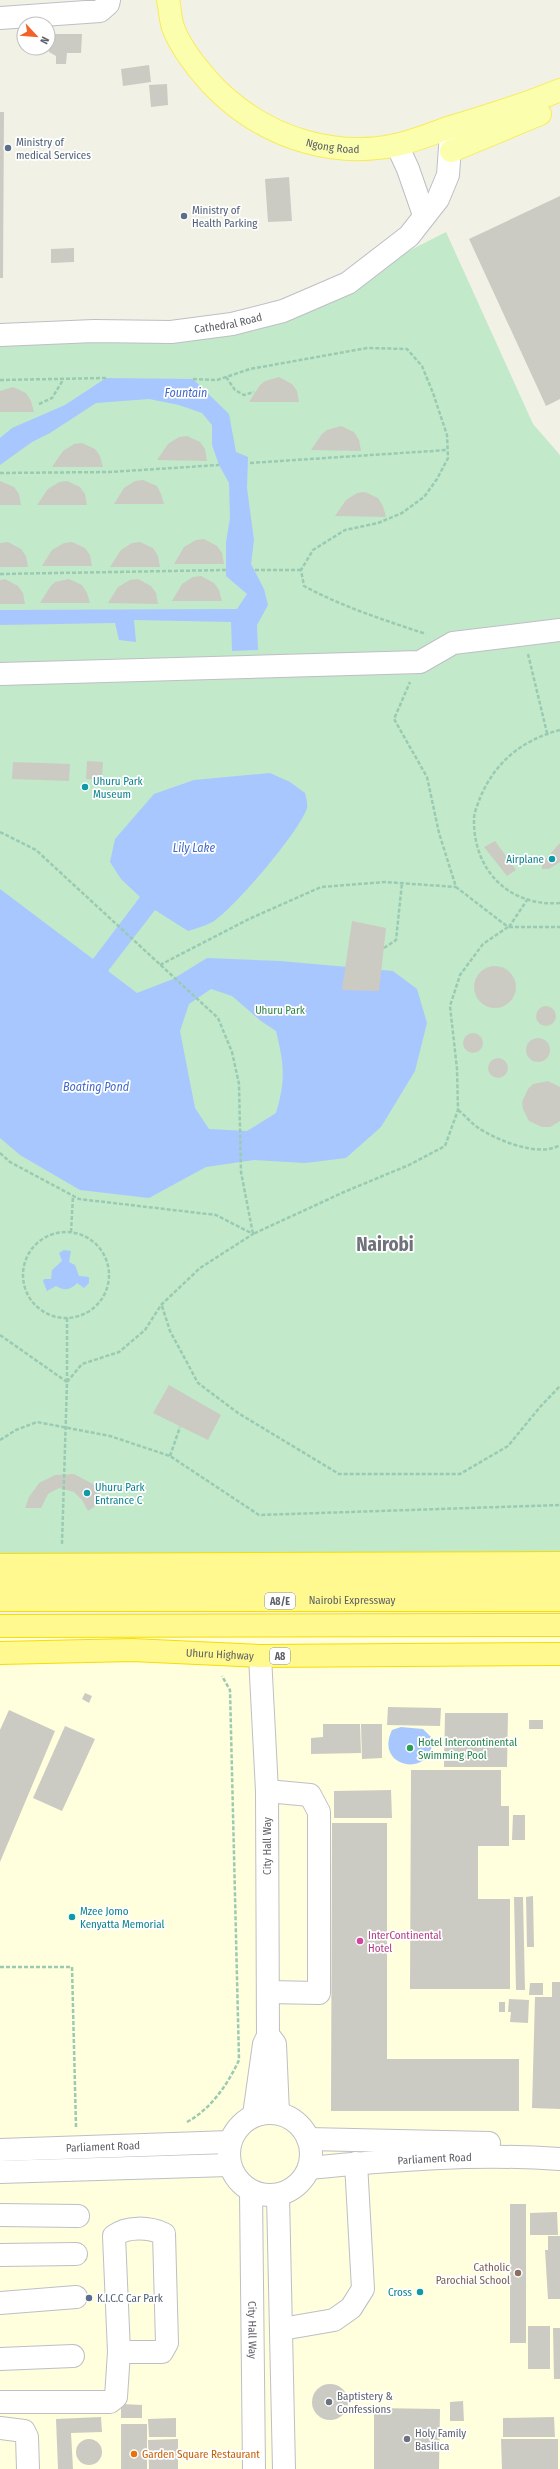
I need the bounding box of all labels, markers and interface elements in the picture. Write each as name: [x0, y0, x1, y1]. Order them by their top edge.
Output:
north arrow: [16, 16, 56, 56]
text: N: [37, 34, 52, 46]
place label: Ministry of medical Services: [16, 136, 91, 162]
street label: Ngong Road: [304, 136, 360, 156]
marker: Ministry of medical Services: [3, 143, 13, 153]
place label: Ministry of Health Parking: [192, 204, 258, 230]
marker: Ministry of Health Parking: [179, 211, 189, 221]
street label: Cathedral Road: [194, 311, 264, 336]
water label: Fountain: [165, 386, 207, 400]
place label: Uhuru Park Museum: [93, 775, 144, 801]
marker: Uhuru Park Museum: [80, 782, 90, 792]
water label: Lily Lake: [173, 841, 215, 855]
place label: Airplane: [506, 853, 544, 866]
marker: Airplane: [547, 854, 557, 864]
park label: Uhuru Park: [255, 1004, 306, 1017]
water label: Boating Pond: [63, 1080, 130, 1094]
district label: Nairobi: [356, 1233, 414, 1256]
place label: Uhuru Park Entrance C: [95, 1481, 146, 1507]
marker: Uhuru Park Entrance C: [82, 1488, 92, 1498]
road number: A8/E: [265, 1593, 295, 1609]
street label: Nairobi Expressway: [309, 1594, 395, 1607]
street label: Uhuru Highway: [186, 1647, 254, 1663]
road number: A8: [270, 1648, 290, 1664]
place label: Hotel Intercontinental Swimming Pool: [418, 1736, 517, 1762]
marker: Hotel Intercontinental Swimming Pool: [405, 1743, 415, 1753]
street label: City Hall Way: [261, 1817, 274, 1875]
place label: Mzee Jomo Kenyatta Memorial: [80, 1905, 164, 1931]
marker: Mzee Jomo Kenyatta Memorial: [67, 1912, 77, 1922]
place label: InterContinental Hotel: [368, 1929, 442, 1955]
marker: InterContinental Hotel: [355, 1936, 365, 1946]
street label: Parliament Road: [66, 2139, 140, 2155]
street label: Parliament Road: [397, 2151, 472, 2167]
place label: Catholic Parochial School: [436, 2261, 510, 2287]
marker: Catholic Parochial School: [513, 2268, 523, 2278]
place label: Cross: [388, 2286, 412, 2299]
marker: Cross: [415, 2287, 425, 2297]
place label: K.I.C.C Car Park: [97, 2292, 164, 2305]
marker: K.I.C.C Car Park: [84, 2293, 94, 2303]
street label: City Hall Way: [245, 2301, 259, 2359]
place label: Baptistery & Confessions: [337, 2390, 393, 2416]
marker: Baptistery & Confessions: [324, 2397, 334, 2407]
place label: Holy Family Basilica: [415, 2427, 466, 2453]
marker: Holy Family Basilica: [402, 2434, 412, 2444]
place label: Garden Square Restaurant: [142, 2448, 260, 2461]
marker: Garden Square Restaurant: [129, 2449, 139, 2459]

